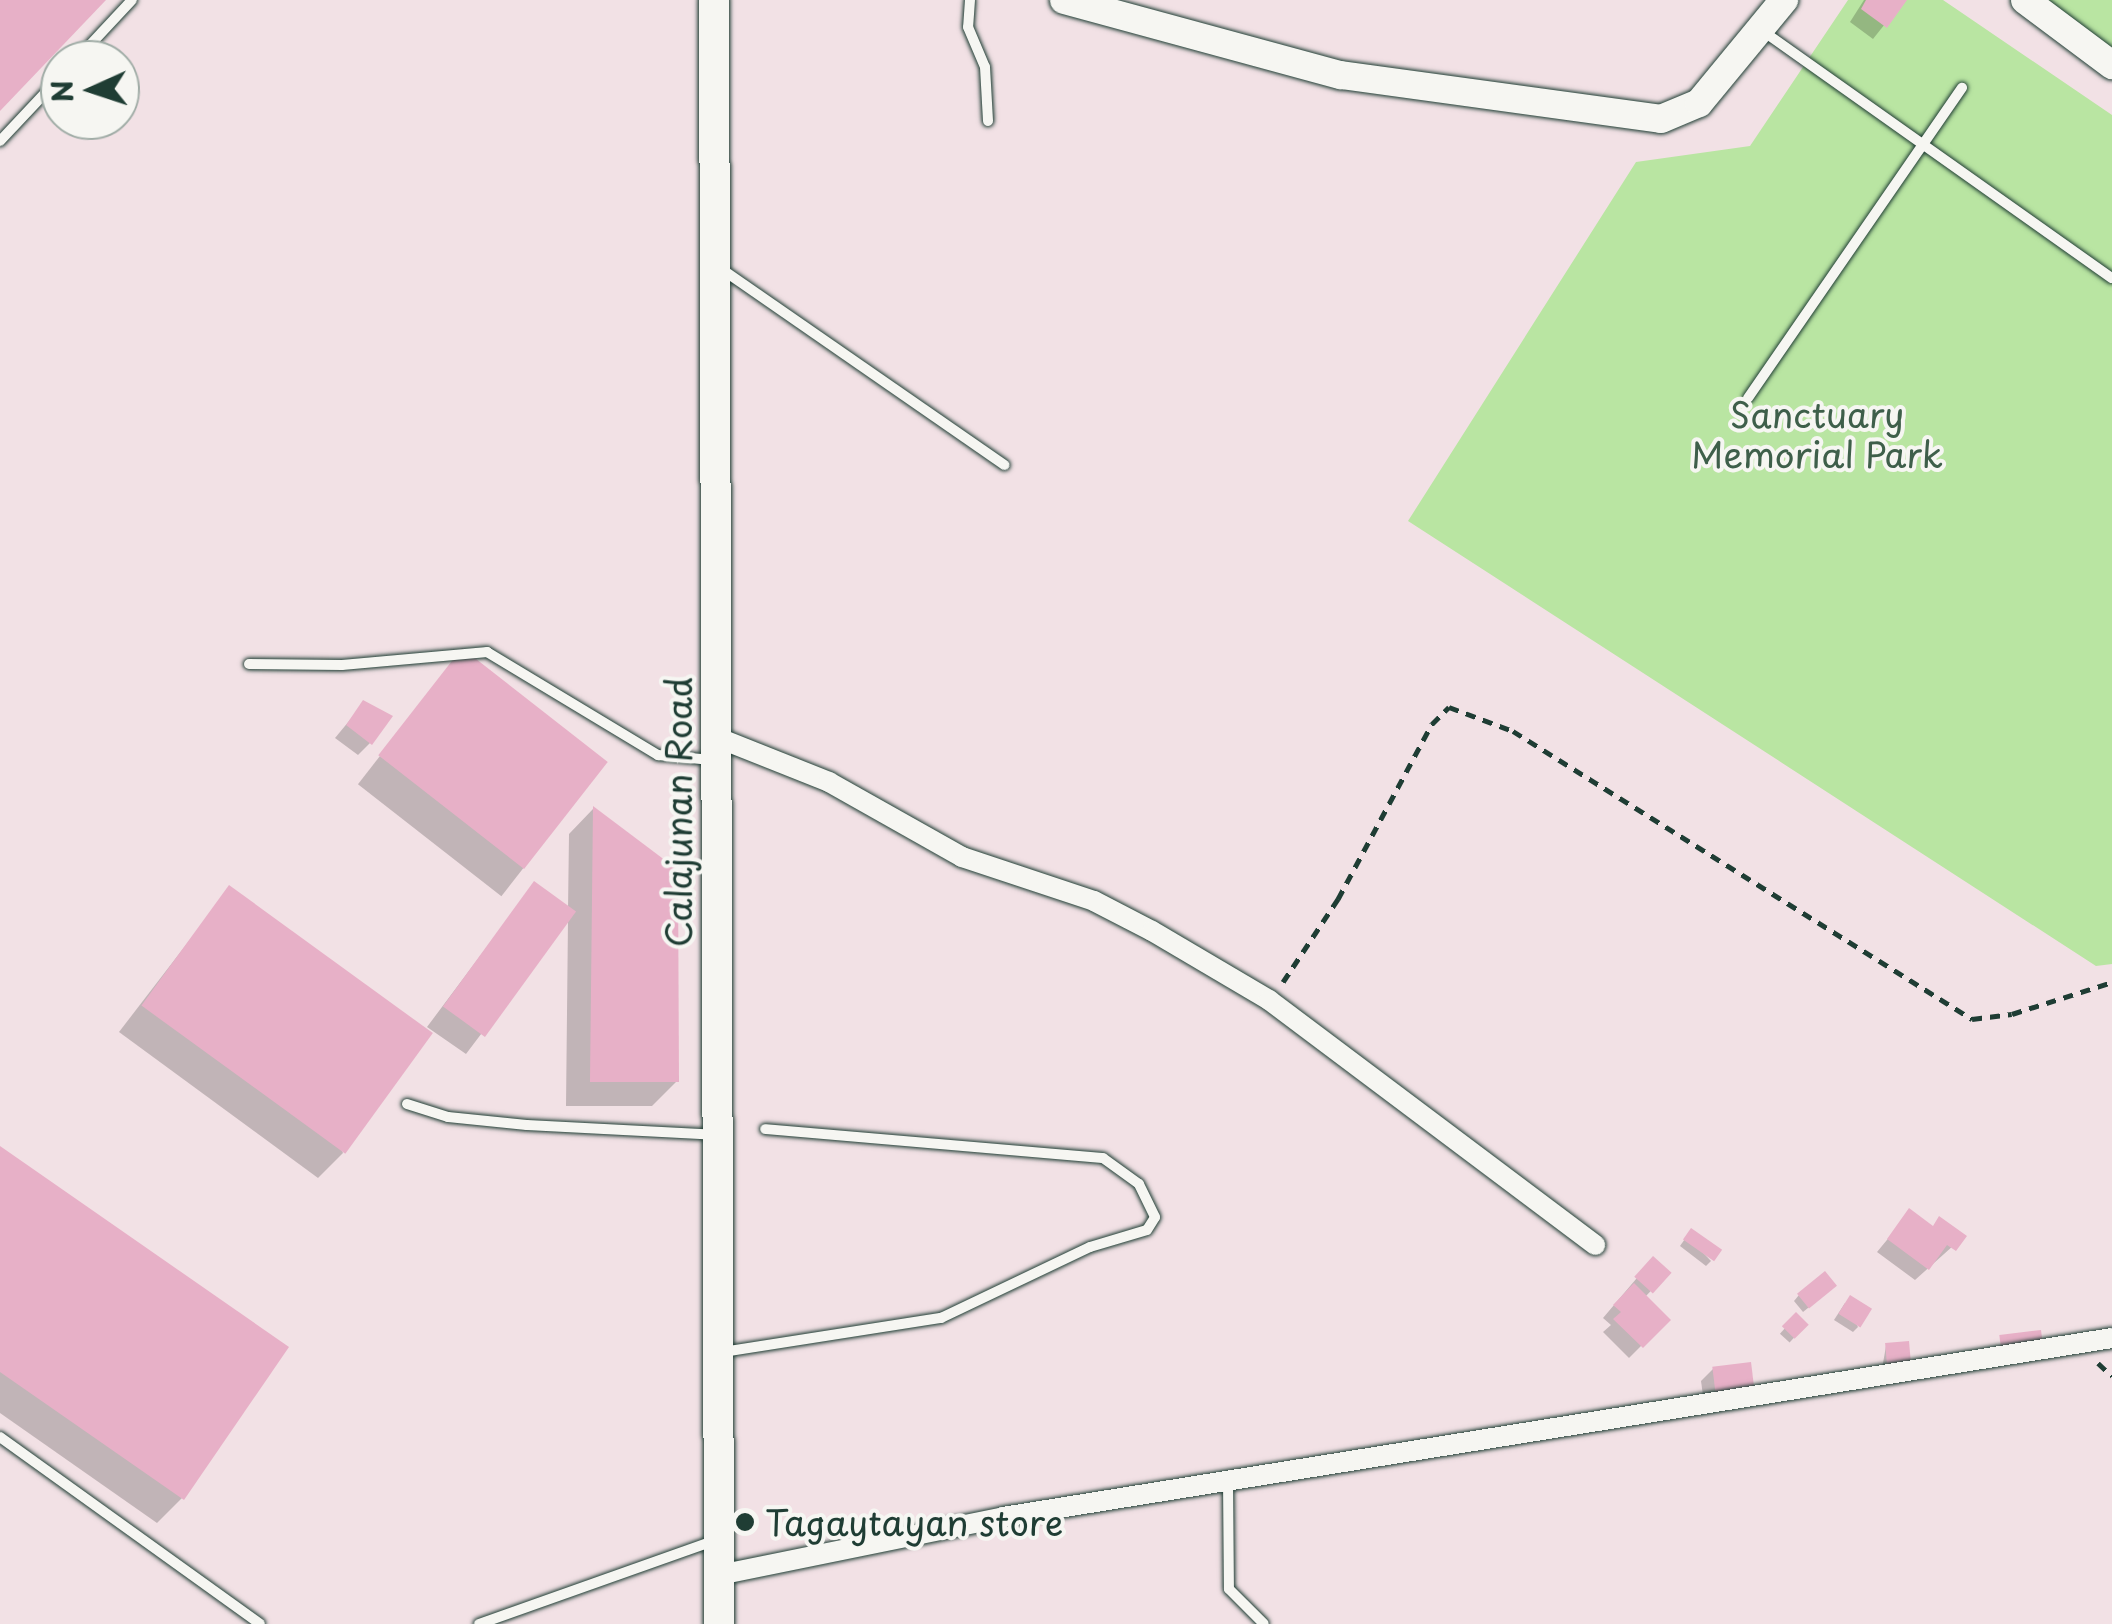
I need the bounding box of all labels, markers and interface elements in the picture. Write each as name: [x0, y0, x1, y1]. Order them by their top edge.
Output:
north arrow: [40, 40, 140, 140]
text: N: [39, 79, 84, 104]
park label: Sanctuary Memorial Park: [1691, 393, 1943, 475]
street label: Calajunan Road: [657, 677, 699, 947]
place label: Tagaytayan store: [765, 1501, 1062, 1543]
marker: Tagaytayan store: [734, 1511, 756, 1533]

